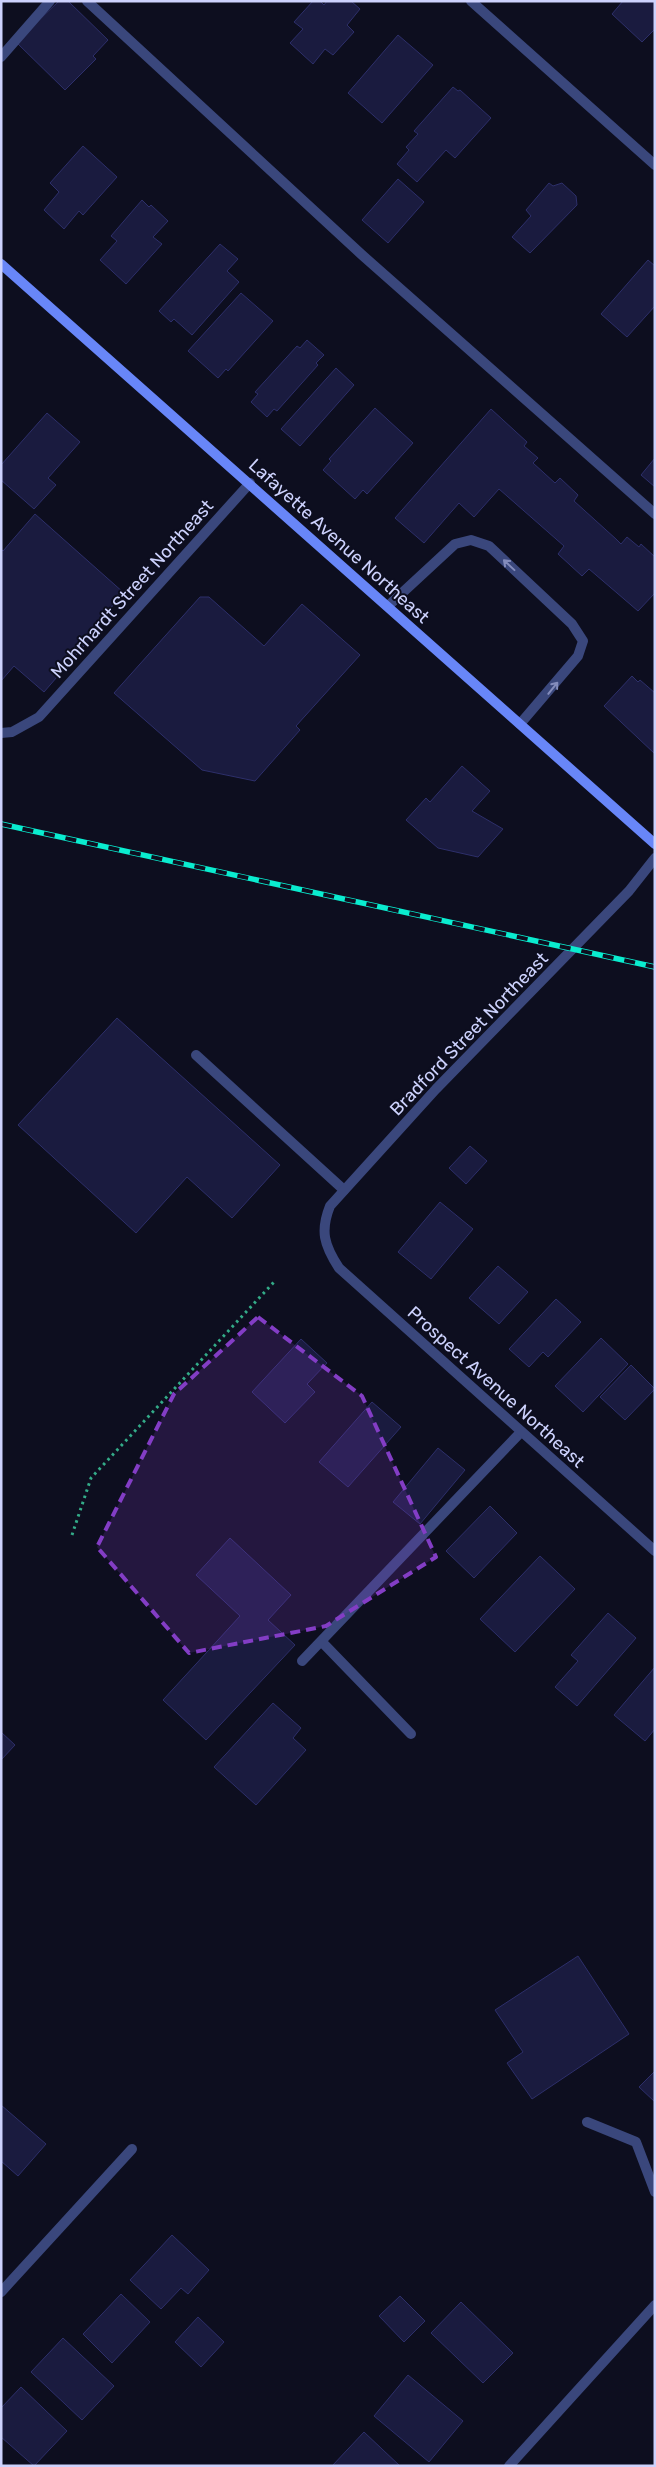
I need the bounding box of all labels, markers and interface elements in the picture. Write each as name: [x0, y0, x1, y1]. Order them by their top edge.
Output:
street label: Lafayette Avenue Northeast: [244, 454, 434, 628]
street label: Mohrhardt Street Northeast: [46, 495, 218, 683]
one-way arrow: [503, 559, 516, 571]
one-way arrow: [547, 682, 558, 695]
street label: Bradford Street Northeast: [385, 948, 553, 1120]
street label: Prospect Avenue Northeast: [403, 1302, 589, 1472]

